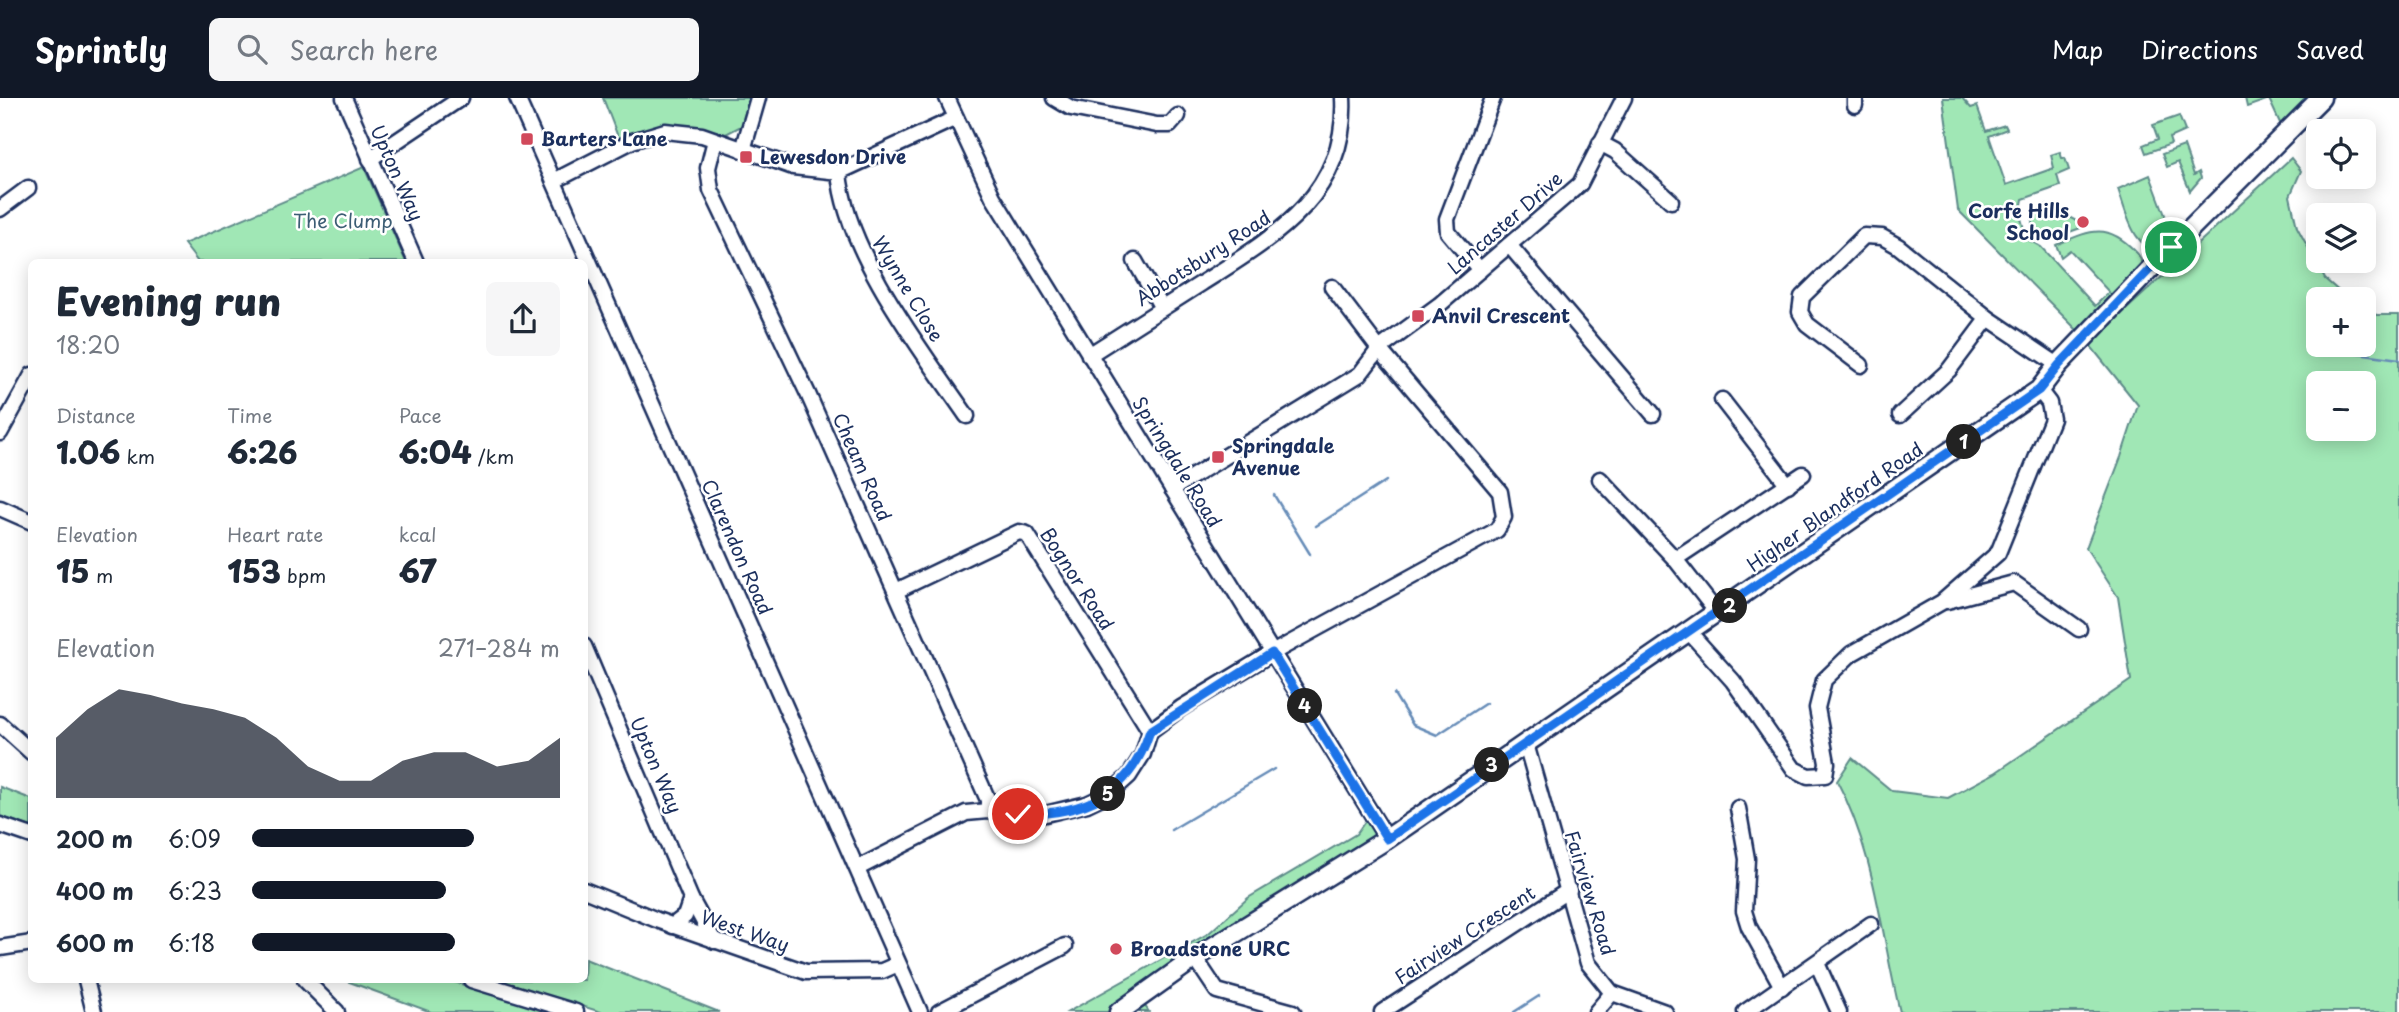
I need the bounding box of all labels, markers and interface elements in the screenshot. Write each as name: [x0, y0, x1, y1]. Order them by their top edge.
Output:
search box: [209, 18, 699, 81]
text: Sprintly: [35, 24, 167, 74]
icon: search: [233, 30, 271, 68]
text: Search here: [289, 30, 438, 69]
text: Map: [2052, 31, 2103, 67]
text: Directions: [2141, 31, 2258, 67]
text: Saved: [2296, 31, 2364, 67]
map controls: [2306, 119, 2376, 441]
button: locate: [2306, 119, 2376, 189]
street label: Upton Way: [364, 120, 432, 225]
place label: Barters Lane: [541, 124, 668, 152]
marker: Barters Lane: [519, 131, 535, 147]
place label: Lewesdon Drive: [760, 142, 906, 170]
marker: Lewesdon Drive: [738, 149, 754, 165]
street label: Lancaster Drive: [1441, 164, 1568, 280]
place label: Corfe Hills School: [1968, 196, 2069, 246]
street label: Abbotsbury Road: [1129, 203, 1276, 312]
button: layers: [2306, 203, 2376, 273]
park label: The Clump: [293, 206, 393, 234]
marker: Corfe Hills School: [2075, 214, 2091, 230]
pin: [2141, 217, 2201, 277]
icon: arrive: [2152, 228, 2190, 266]
street label: Wynne Close: [866, 230, 951, 347]
text: Evening run: [56, 272, 281, 329]
button: share: [486, 282, 560, 356]
button: +: [2306, 287, 2376, 357]
place label: Anvil Crescent: [1432, 301, 1570, 329]
marker: Anvil Crescent: [1410, 308, 1426, 324]
text: 18:20: [56, 327, 120, 362]
button: −: [2306, 371, 2376, 441]
street label: Springdale Road: [1126, 391, 1229, 532]
text: Distance: [56, 401, 136, 429]
text: Time: [227, 401, 272, 429]
text: Pace: [399, 401, 442, 429]
street label: Cheam Road: [826, 408, 899, 525]
pin: 1: [1946, 424, 1982, 460]
text: 1: [1959, 427, 1968, 455]
text: 1.06: [56, 429, 120, 474]
text: 6:26: [227, 429, 298, 474]
text: 6:04: [399, 429, 472, 474]
place label: Springdale Avenue: [1231, 431, 1335, 481]
street label: Higher Blandford Road: [1741, 435, 1928, 578]
text: km: [120, 442, 155, 470]
text: /km: [472, 442, 514, 470]
marker: Springdale Avenue: [1210, 449, 1226, 465]
street label: Clarendon Road: [696, 474, 780, 619]
text: Elevation: [56, 520, 138, 548]
text: Heart rate: [227, 520, 323, 548]
text: kcal: [399, 520, 437, 548]
street label: Bognor Road: [1034, 522, 1122, 635]
text: 15: [56, 548, 90, 593]
text: 153: [227, 548, 281, 593]
text: 67: [399, 548, 437, 593]
text: m: [90, 561, 113, 589]
text: bpm: [281, 561, 326, 589]
pin: 2: [1712, 588, 1748, 624]
text: 2: [1723, 591, 1736, 619]
text: Elevation: [56, 630, 155, 665]
text: 271–284 m: [438, 630, 560, 665]
pin: 4: [1288, 688, 1322, 724]
text: 4: [1298, 691, 1311, 719]
street label: Upton Way: [624, 712, 690, 817]
pin: 3: [1474, 748, 1510, 782]
text: 3: [1485, 750, 1498, 778]
pin: 5: [1090, 776, 1126, 812]
text: 5: [1101, 779, 1114, 807]
pin: [988, 784, 1048, 844]
icon: check: [999, 795, 1037, 833]
text: 200 m: [56, 821, 133, 856]
text: 6:09: [168, 821, 221, 856]
street label: Fairview Road: [1559, 827, 1623, 959]
text: 400 m: [56, 873, 134, 908]
text: 6:23: [168, 873, 222, 908]
street label: Fairview Crescent: [1389, 878, 1541, 990]
street label: West Way: [697, 902, 793, 958]
text: 600 m: [56, 925, 134, 960]
text: 6:18: [168, 925, 215, 960]
place label: Broadstone URC: [1130, 934, 1290, 962]
marker: Broadstone URC: [1108, 941, 1124, 957]

